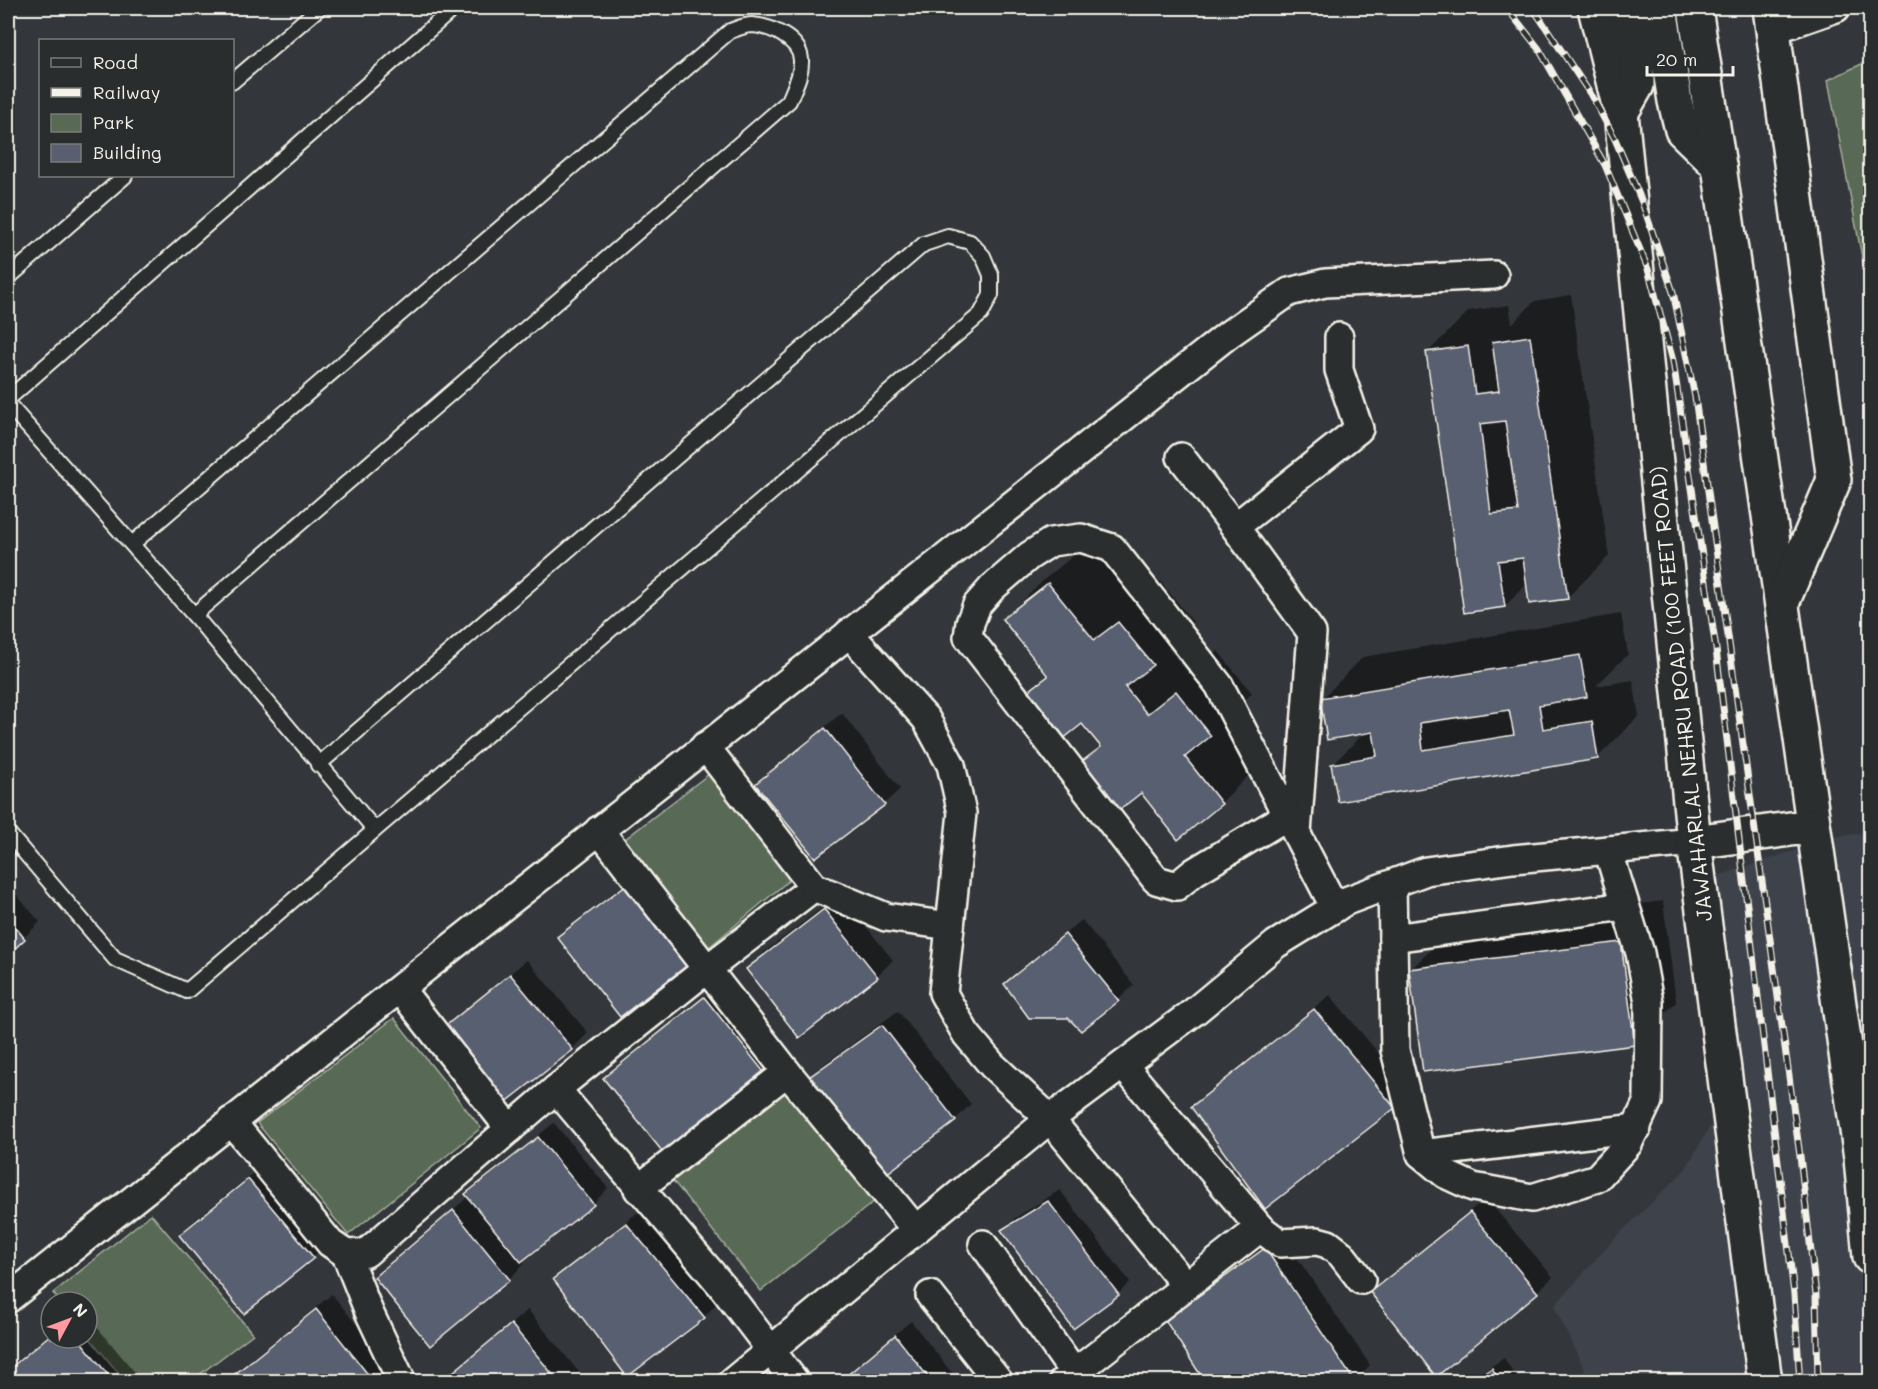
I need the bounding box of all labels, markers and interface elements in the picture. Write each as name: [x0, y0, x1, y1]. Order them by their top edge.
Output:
legend: [39, 39, 234, 177]
scale bar: [1647, 39, 1732, 77]
text: 20 m: [1656, 47, 1697, 71]
text: Road: [93, 50, 138, 74]
text: Railway: [93, 80, 160, 104]
text: Park: [93, 110, 134, 134]
text: Building: [93, 140, 161, 164]
street label: JAWAHARLAL NEHRU ROAD (100 FEET ROAD): [1643, 465, 1717, 923]
north arrow: [39, 1290, 99, 1350]
text: N: [69, 1298, 93, 1321]

